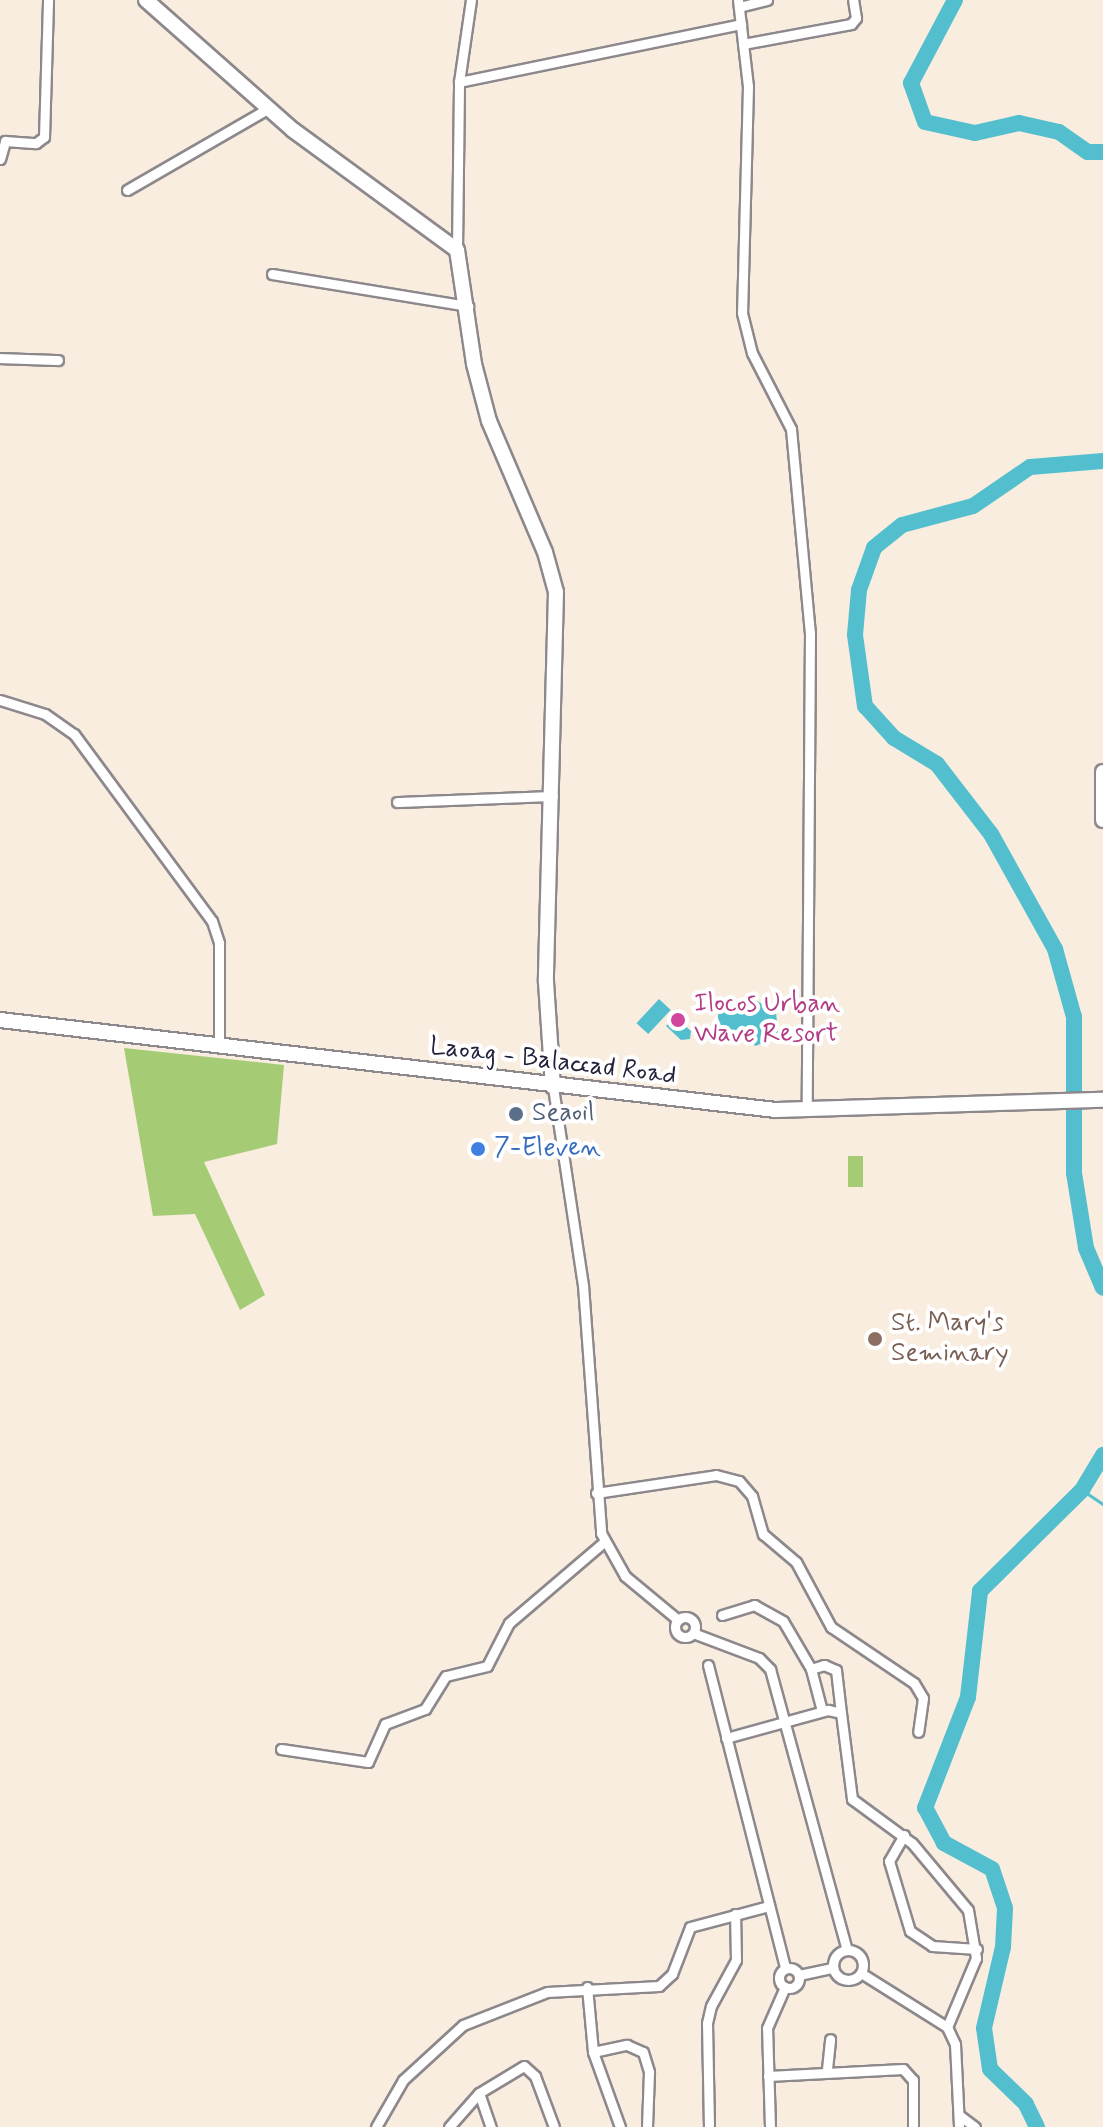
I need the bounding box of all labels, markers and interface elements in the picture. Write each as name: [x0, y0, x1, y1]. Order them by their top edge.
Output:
place label: Ilocos Urban Wave Resort: [694, 989, 840, 1050]
marker: Ilocos Urban Wave Resort: [669, 1011, 687, 1029]
street label: Laoag - Balaccad Road: [429, 1032, 677, 1092]
place label: Seaoil: [532, 1098, 595, 1130]
marker: Seaoil: [507, 1105, 525, 1123]
place label: 7-Eleven: [494, 1133, 601, 1165]
marker: 7-Eleven: [469, 1140, 487, 1158]
place label: St. Mary's Seminary: [891, 1308, 1009, 1370]
marker: St. Mary's Seminary: [866, 1330, 884, 1348]

